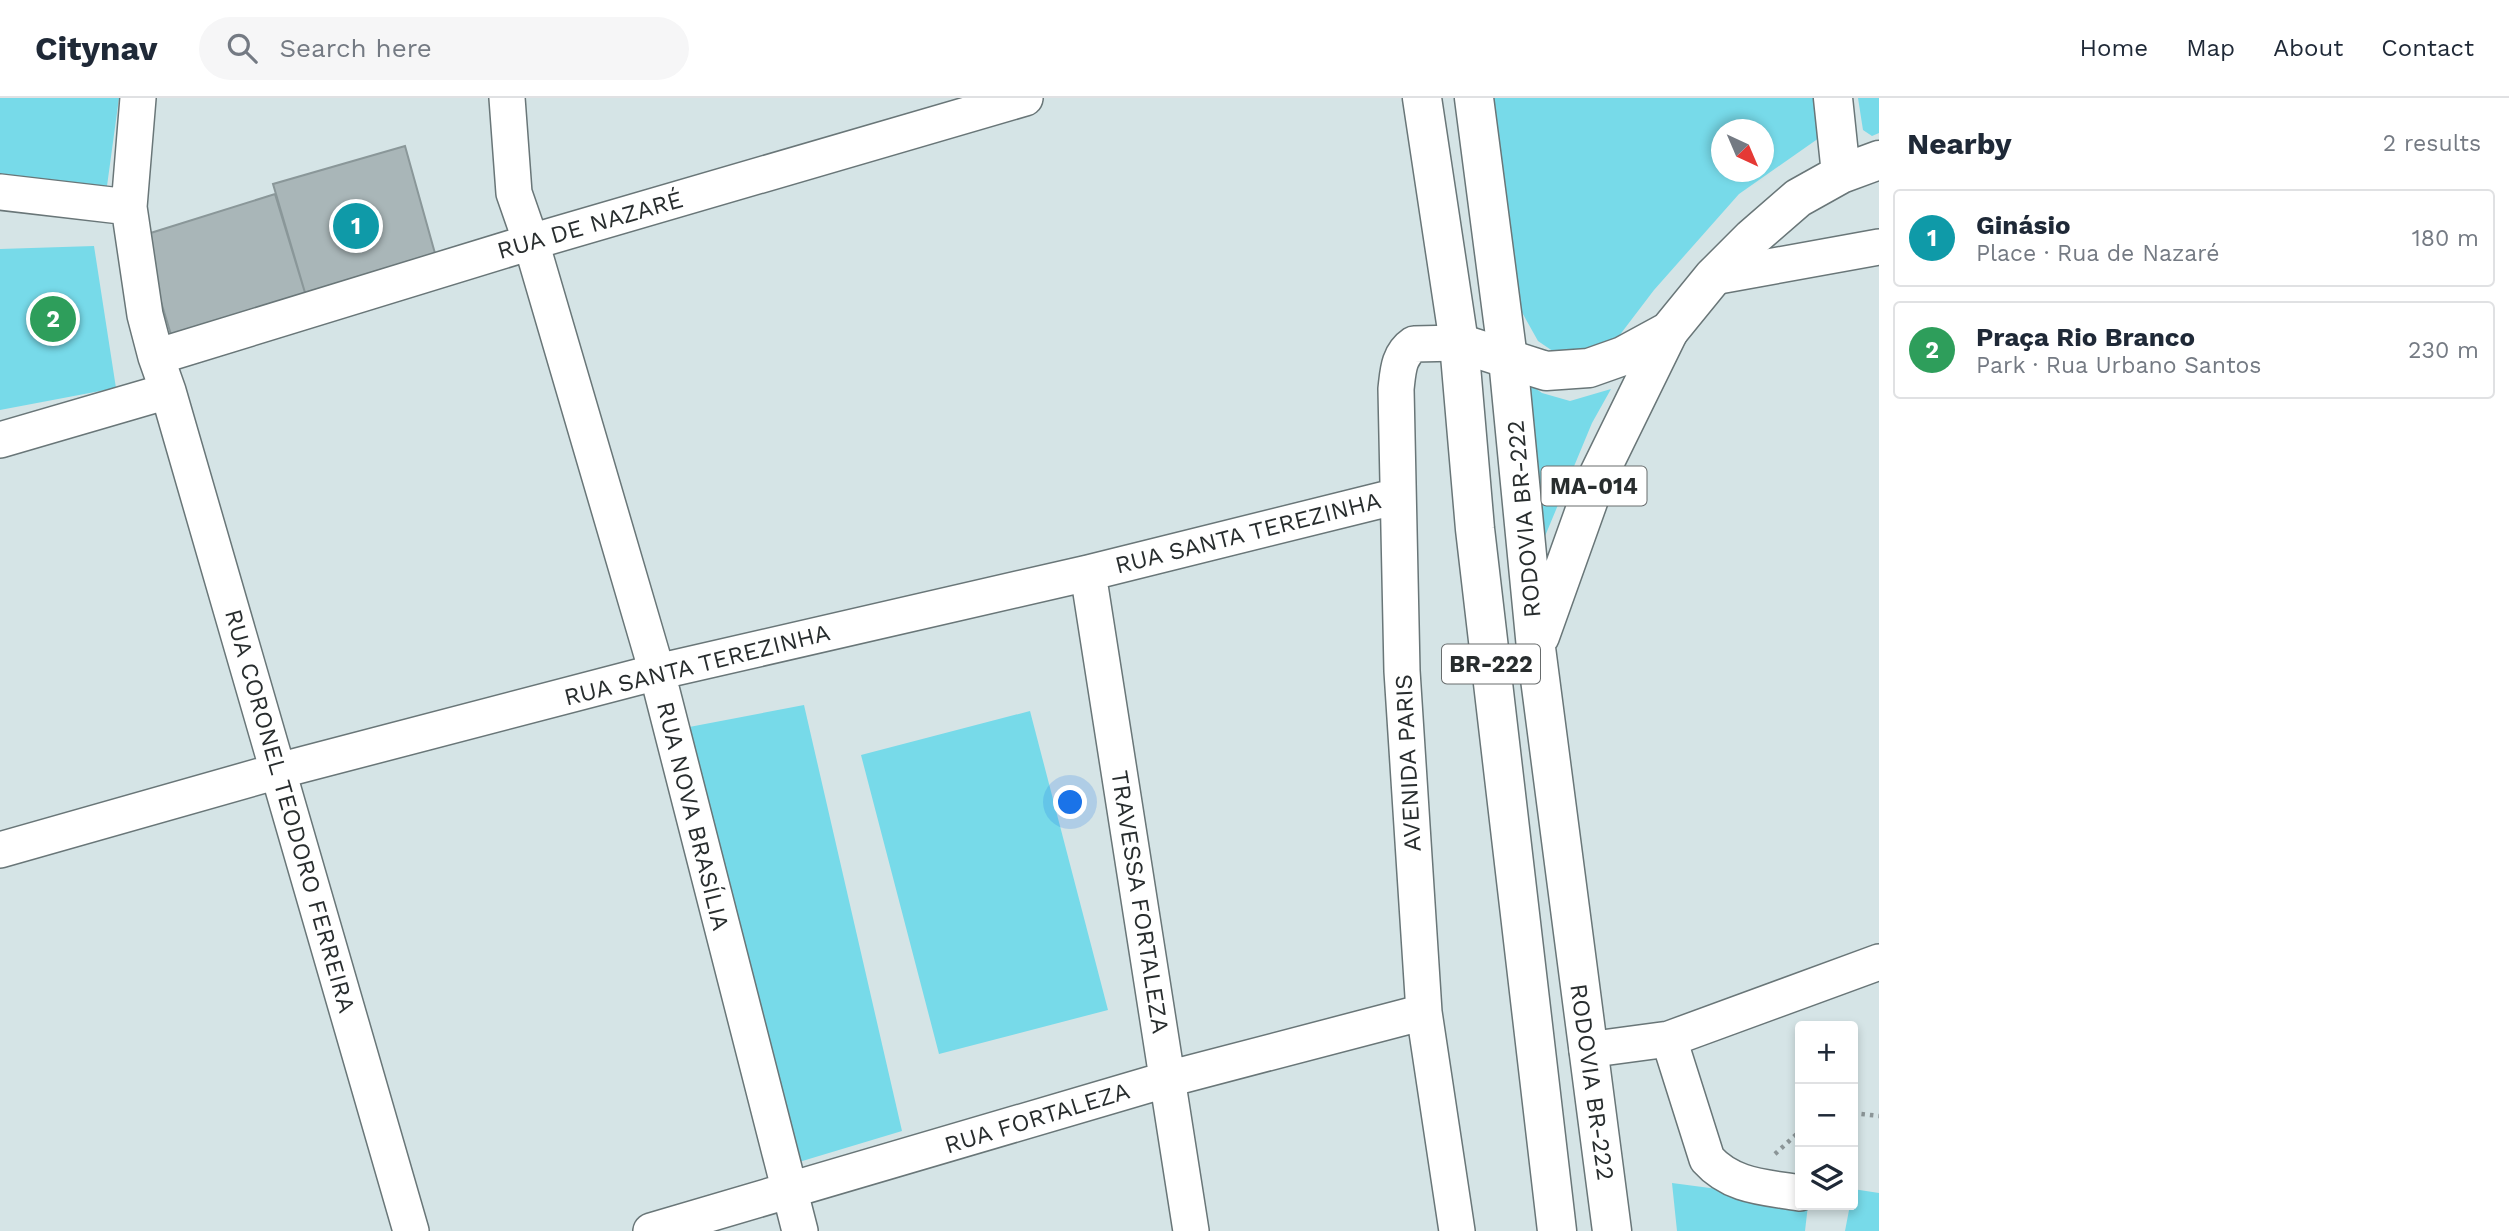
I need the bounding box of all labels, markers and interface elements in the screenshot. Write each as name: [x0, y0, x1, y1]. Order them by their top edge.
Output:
search box: [199, 17, 689, 80]
text: Citynav: [35, 29, 157, 68]
icon: search: [223, 29, 261, 67]
text: Search here: [279, 33, 432, 63]
text: Home: [2080, 34, 2148, 62]
text: Map: [2186, 34, 2235, 62]
text: About: [2273, 34, 2343, 62]
text: Contact: [2381, 34, 2474, 62]
north arrow: [1711, 119, 1774, 182]
text: Nearby: [1907, 126, 2012, 161]
text: 2 results: [2383, 130, 2481, 157]
street label: RUA DE NAZARÉ: [494, 185, 686, 265]
pin: 1: [333, 200, 379, 252]
text: Ginásio: [1976, 210, 2071, 240]
text: 1: [1927, 225, 1937, 252]
text: 180 m: [2412, 225, 2479, 252]
text: Place · Rua de Nazaré: [1976, 240, 2220, 267]
pin: 2: [30, 293, 76, 345]
text: Praça Rio Branco: [1976, 322, 2195, 352]
text: 2: [1925, 337, 1939, 364]
text: 230 m: [2408, 337, 2479, 364]
text: Park · Rua Urbano Santos: [1976, 352, 2261, 379]
street label: RODOVIA BR-222: [1501, 419, 1547, 619]
road number: MA-014: [1542, 466, 1646, 506]
street label: RUA SANTA TEREZINHA: [1112, 486, 1384, 580]
street label: RUA CORONEL TEODORO FERREIRA: [219, 606, 361, 1016]
street label: RUA SANTA TEREZINHA: [561, 618, 833, 712]
road number: BR-222: [1442, 644, 1540, 684]
street label: AVENIDA PARIS: [1389, 674, 1427, 852]
street label: RUA NOVA BRASÍLIA: [651, 699, 735, 933]
street label: TRAVESSA FORTALEZA: [1105, 768, 1175, 1036]
your location: [1053, 785, 1087, 819]
street label: RODOVIA BR-222: [1564, 982, 1620, 1182]
map controls: [1795, 1021, 1858, 1210]
button: +: [1795, 1021, 1858, 1084]
street label: RUA FORTALEZA: [941, 1076, 1133, 1159]
button: −: [1795, 1084, 1858, 1147]
button: layers: [1795, 1147, 1858, 1210]

